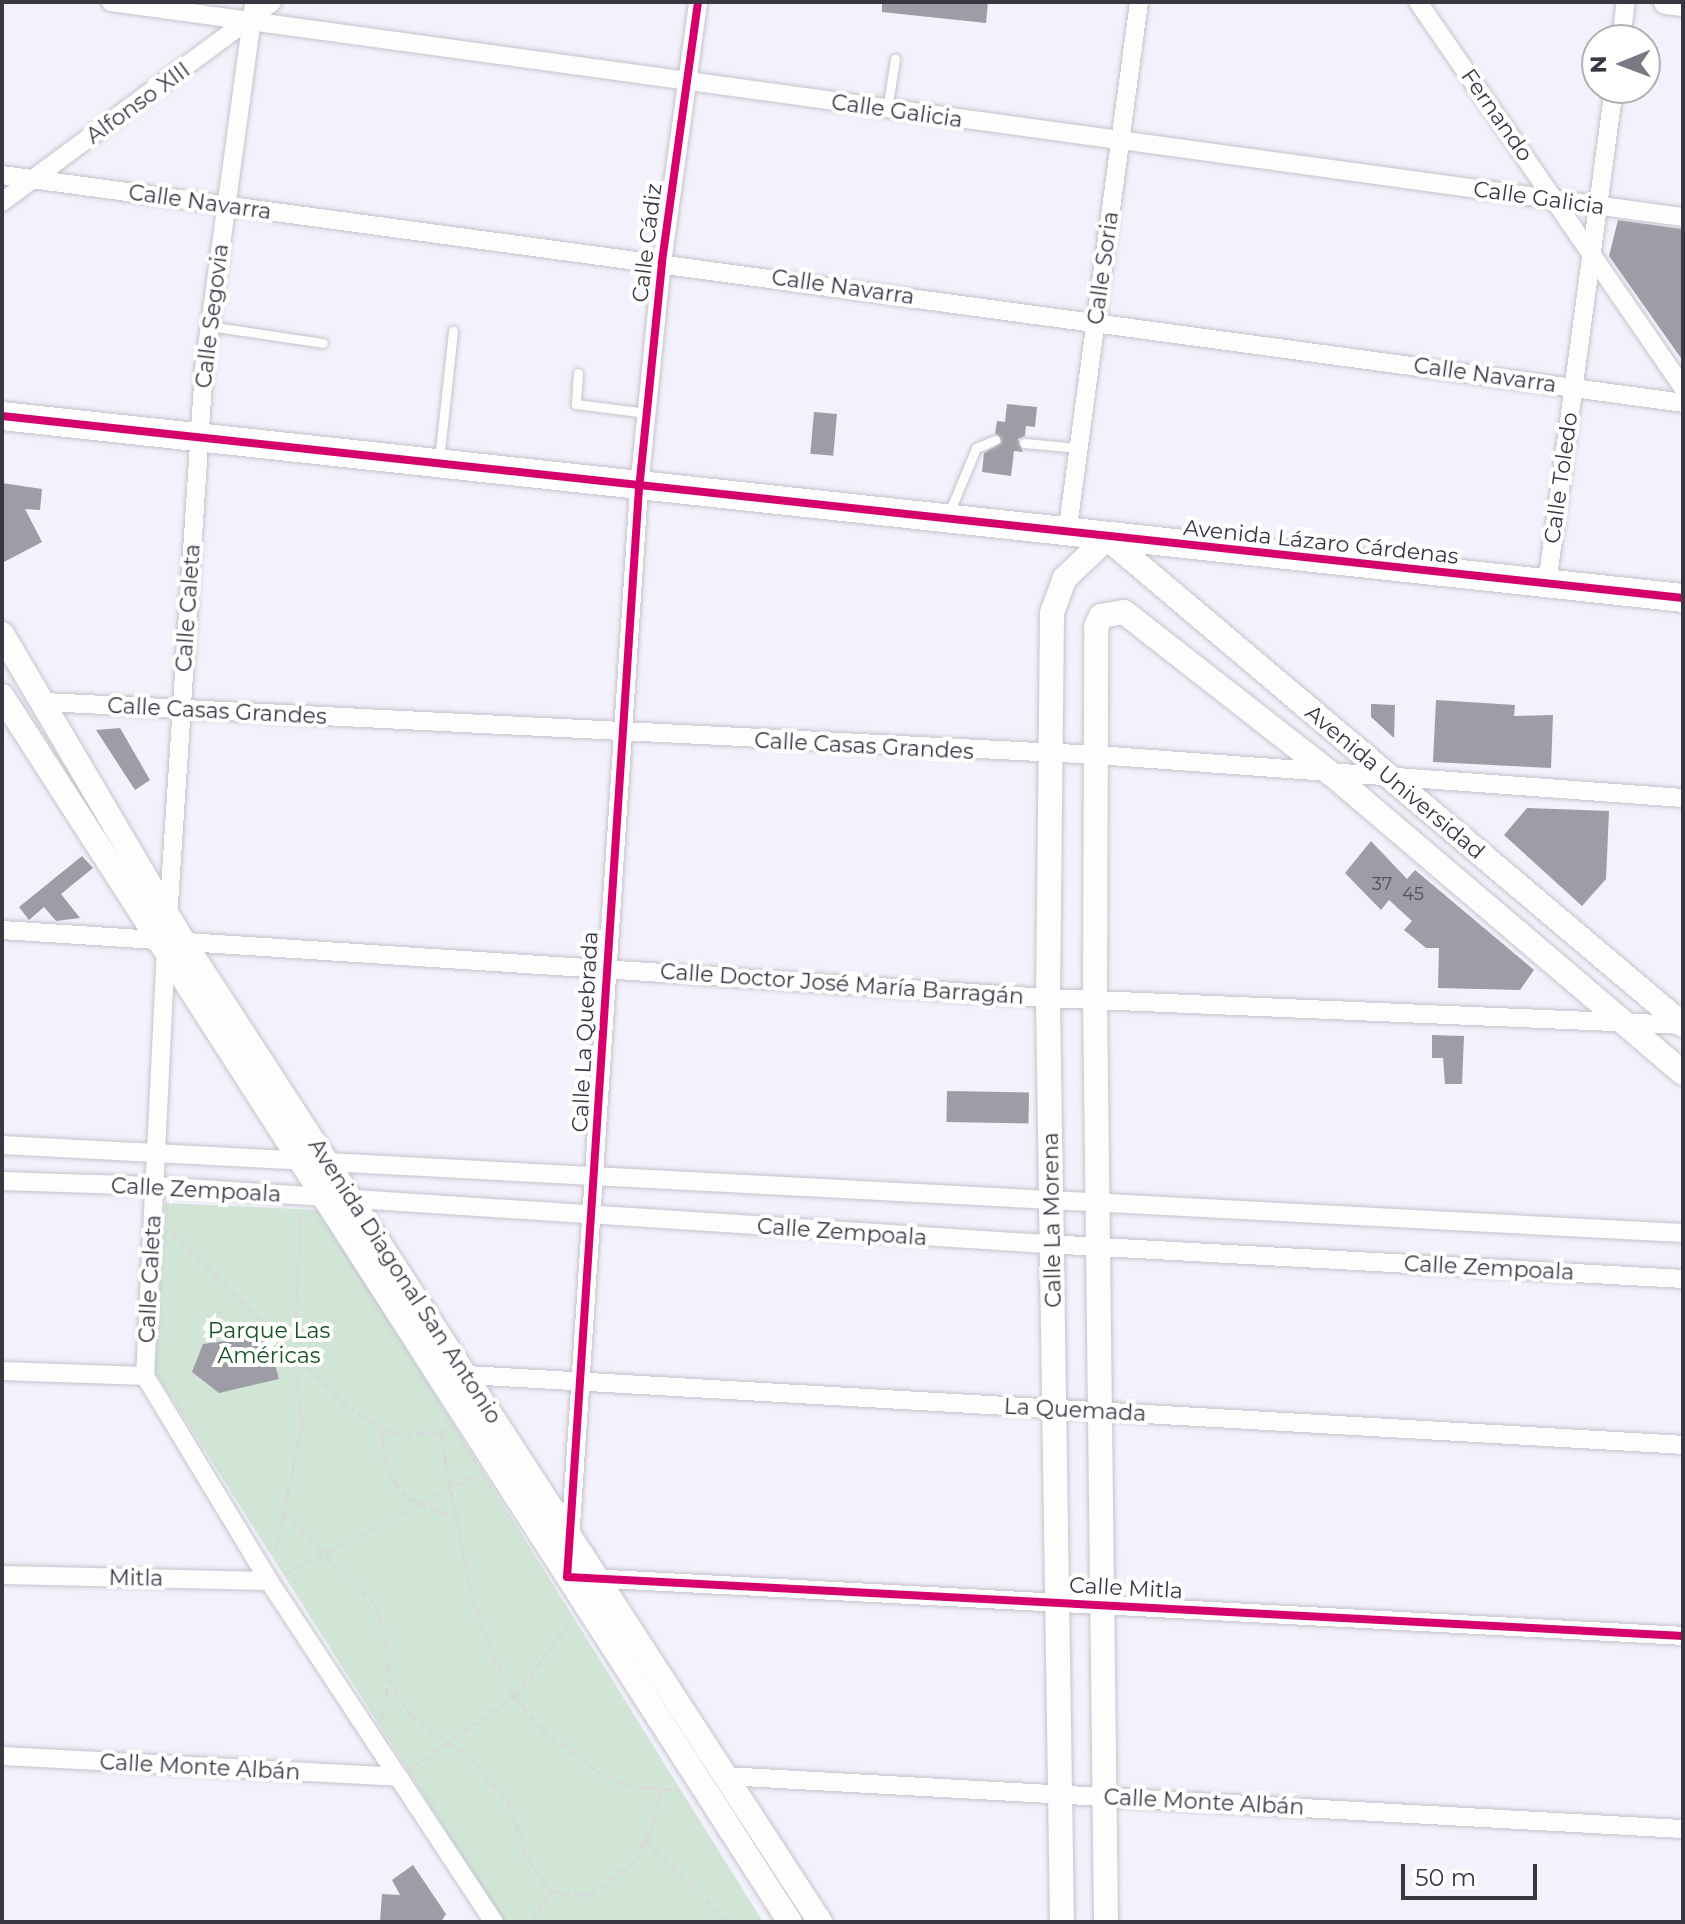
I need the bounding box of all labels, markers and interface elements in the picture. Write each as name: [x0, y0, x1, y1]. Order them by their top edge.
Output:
north arrow: [1581, 24, 1661, 104]
text: N: [1585, 55, 1612, 74]
street label: Alfonso XIII: [81, 57, 195, 149]
street label: Fernando: [1456, 64, 1538, 166]
street label: Calle Galicia: [830, 89, 964, 133]
street label: Calle Galicia: [1472, 176, 1606, 220]
street label: Calle Navarra: [127, 179, 273, 225]
street label: Calle Cádiz: [627, 182, 667, 304]
street label: Calle Soria: [1082, 210, 1124, 326]
street label: Calle Segovia: [190, 242, 234, 390]
street label: Calle Navarra: [770, 264, 916, 310]
street label: Calle Navarra: [1412, 352, 1558, 398]
street label: Calle Toledo: [1539, 411, 1583, 545]
street label: Avenida Lázaro Cárdenas: [1182, 514, 1460, 570]
street label: Calle Caleta: [170, 543, 206, 673]
street label: Calle Casas Grandes: [107, 692, 327, 730]
street label: Avenida Universidad: [1300, 699, 1490, 865]
street label: Calle Casas Grandes: [754, 727, 974, 765]
house number: 37: [1372, 873, 1392, 895]
house number: 45: [1402, 883, 1424, 905]
street label: Calle La Quebrada: [567, 931, 603, 1133]
street label: Calle Doctor José María Barragán: [659, 958, 1025, 1010]
street label: Calle La Morena: [1037, 1132, 1067, 1308]
street label: Avenida Diagonal San Antonio: [303, 1133, 507, 1429]
street label: Calle Zempoala: [110, 1172, 282, 1208]
street label: Calle Zempoala: [756, 1213, 928, 1251]
street label: Calle Caleta: [133, 1214, 167, 1344]
street label: Calle Zempoala: [1403, 1250, 1575, 1286]
park label: Parque Las Américas: [208, 1317, 330, 1368]
street label: La Quemada: [1003, 1393, 1147, 1427]
street label: Mitla: [108, 1564, 164, 1592]
street label: Calle Mitla: [1068, 1572, 1184, 1604]
street label: Calle Monte Albán: [99, 1749, 301, 1785]
street label: Calle Monte Albán: [1103, 1784, 1305, 1820]
scale bar: [1405, 1848, 1541, 1898]
text: 50 m: [1415, 1863, 1476, 1892]

